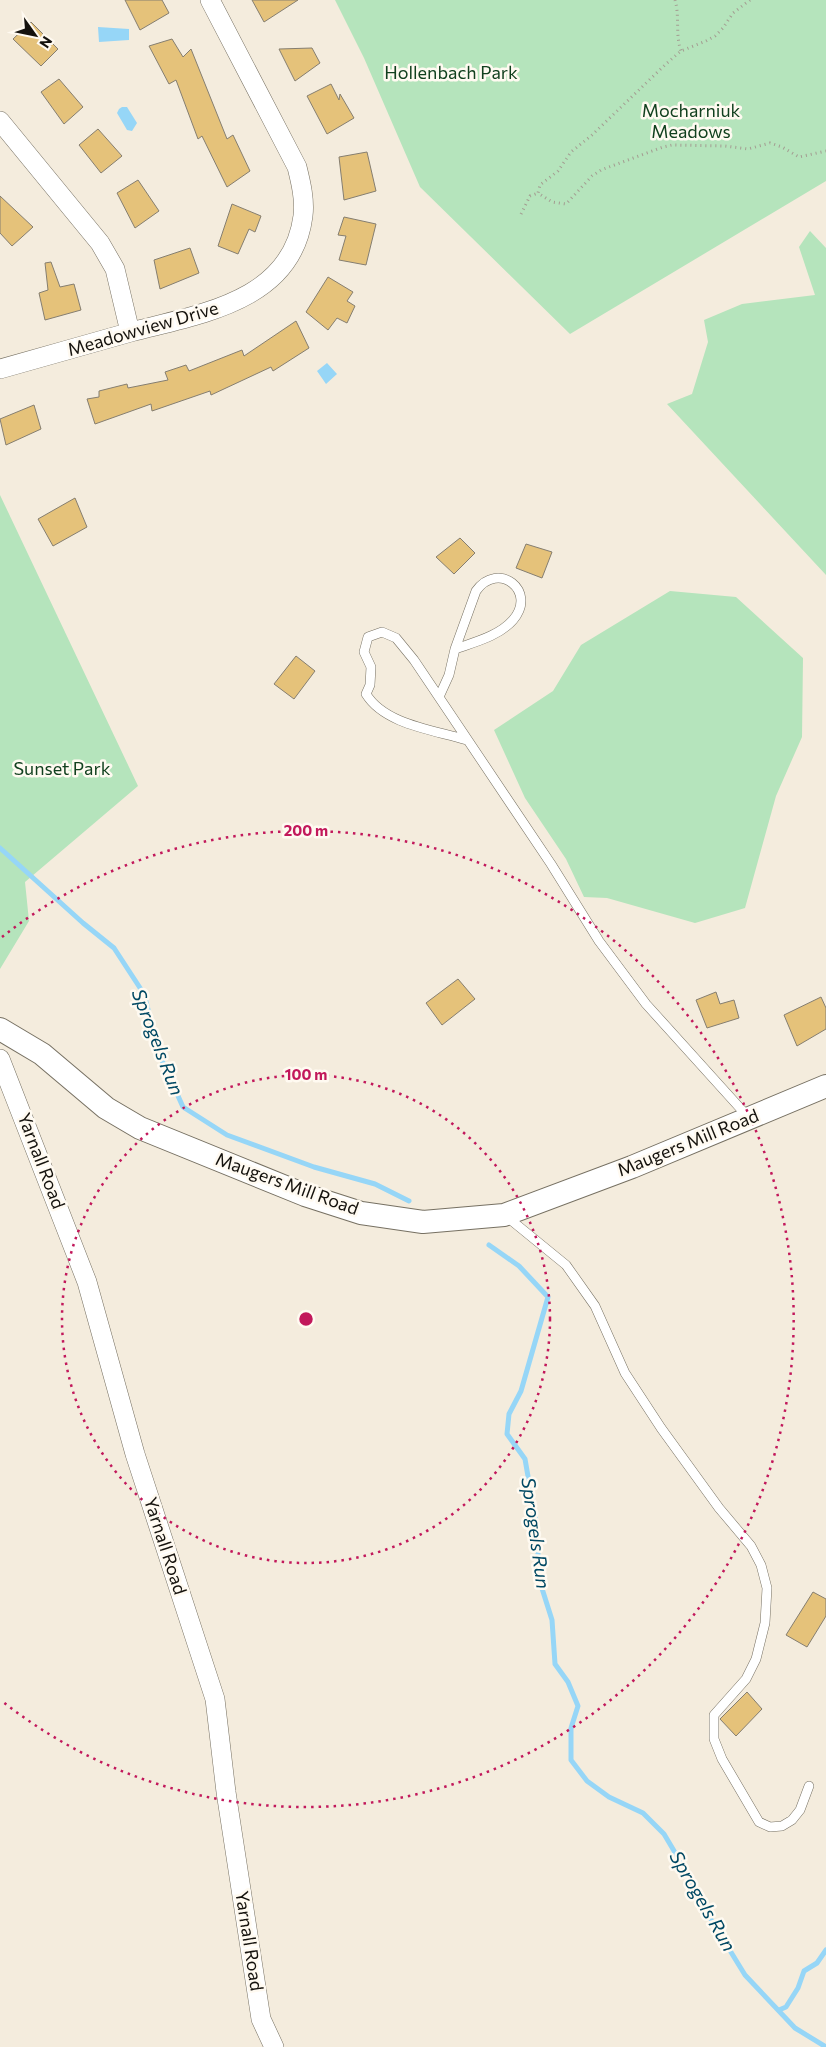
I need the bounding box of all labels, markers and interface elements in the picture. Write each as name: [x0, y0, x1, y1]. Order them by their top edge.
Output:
north arrow: [10, 10, 60, 60]
text: N: [36, 33, 56, 51]
park label: Hollenbach Park: [384, 61, 518, 83]
park label: Mocharniuk Meadows: [642, 99, 740, 142]
street label: Meadowview Drive: [65, 296, 221, 360]
park label: Sunset Park: [14, 757, 111, 779]
text: 200 m: [284, 821, 328, 839]
water label: Sprogels Run: [128, 985, 189, 1098]
text: 100 m: [285, 1065, 327, 1083]
street label: Maugers Mill Road: [614, 1104, 762, 1180]
street label: Yarnall Road: [14, 1110, 70, 1212]
street label: Maugers Mill Road: [213, 1147, 362, 1219]
centre of rings: [297, 1310, 315, 1328]
water label: Sprogels Run: [517, 1476, 556, 1590]
street label: Yarnall Road: [140, 1494, 192, 1597]
water label: Sprogels Run: [665, 1846, 742, 1955]
street label: Yarnall Road: [231, 1889, 269, 1992]

